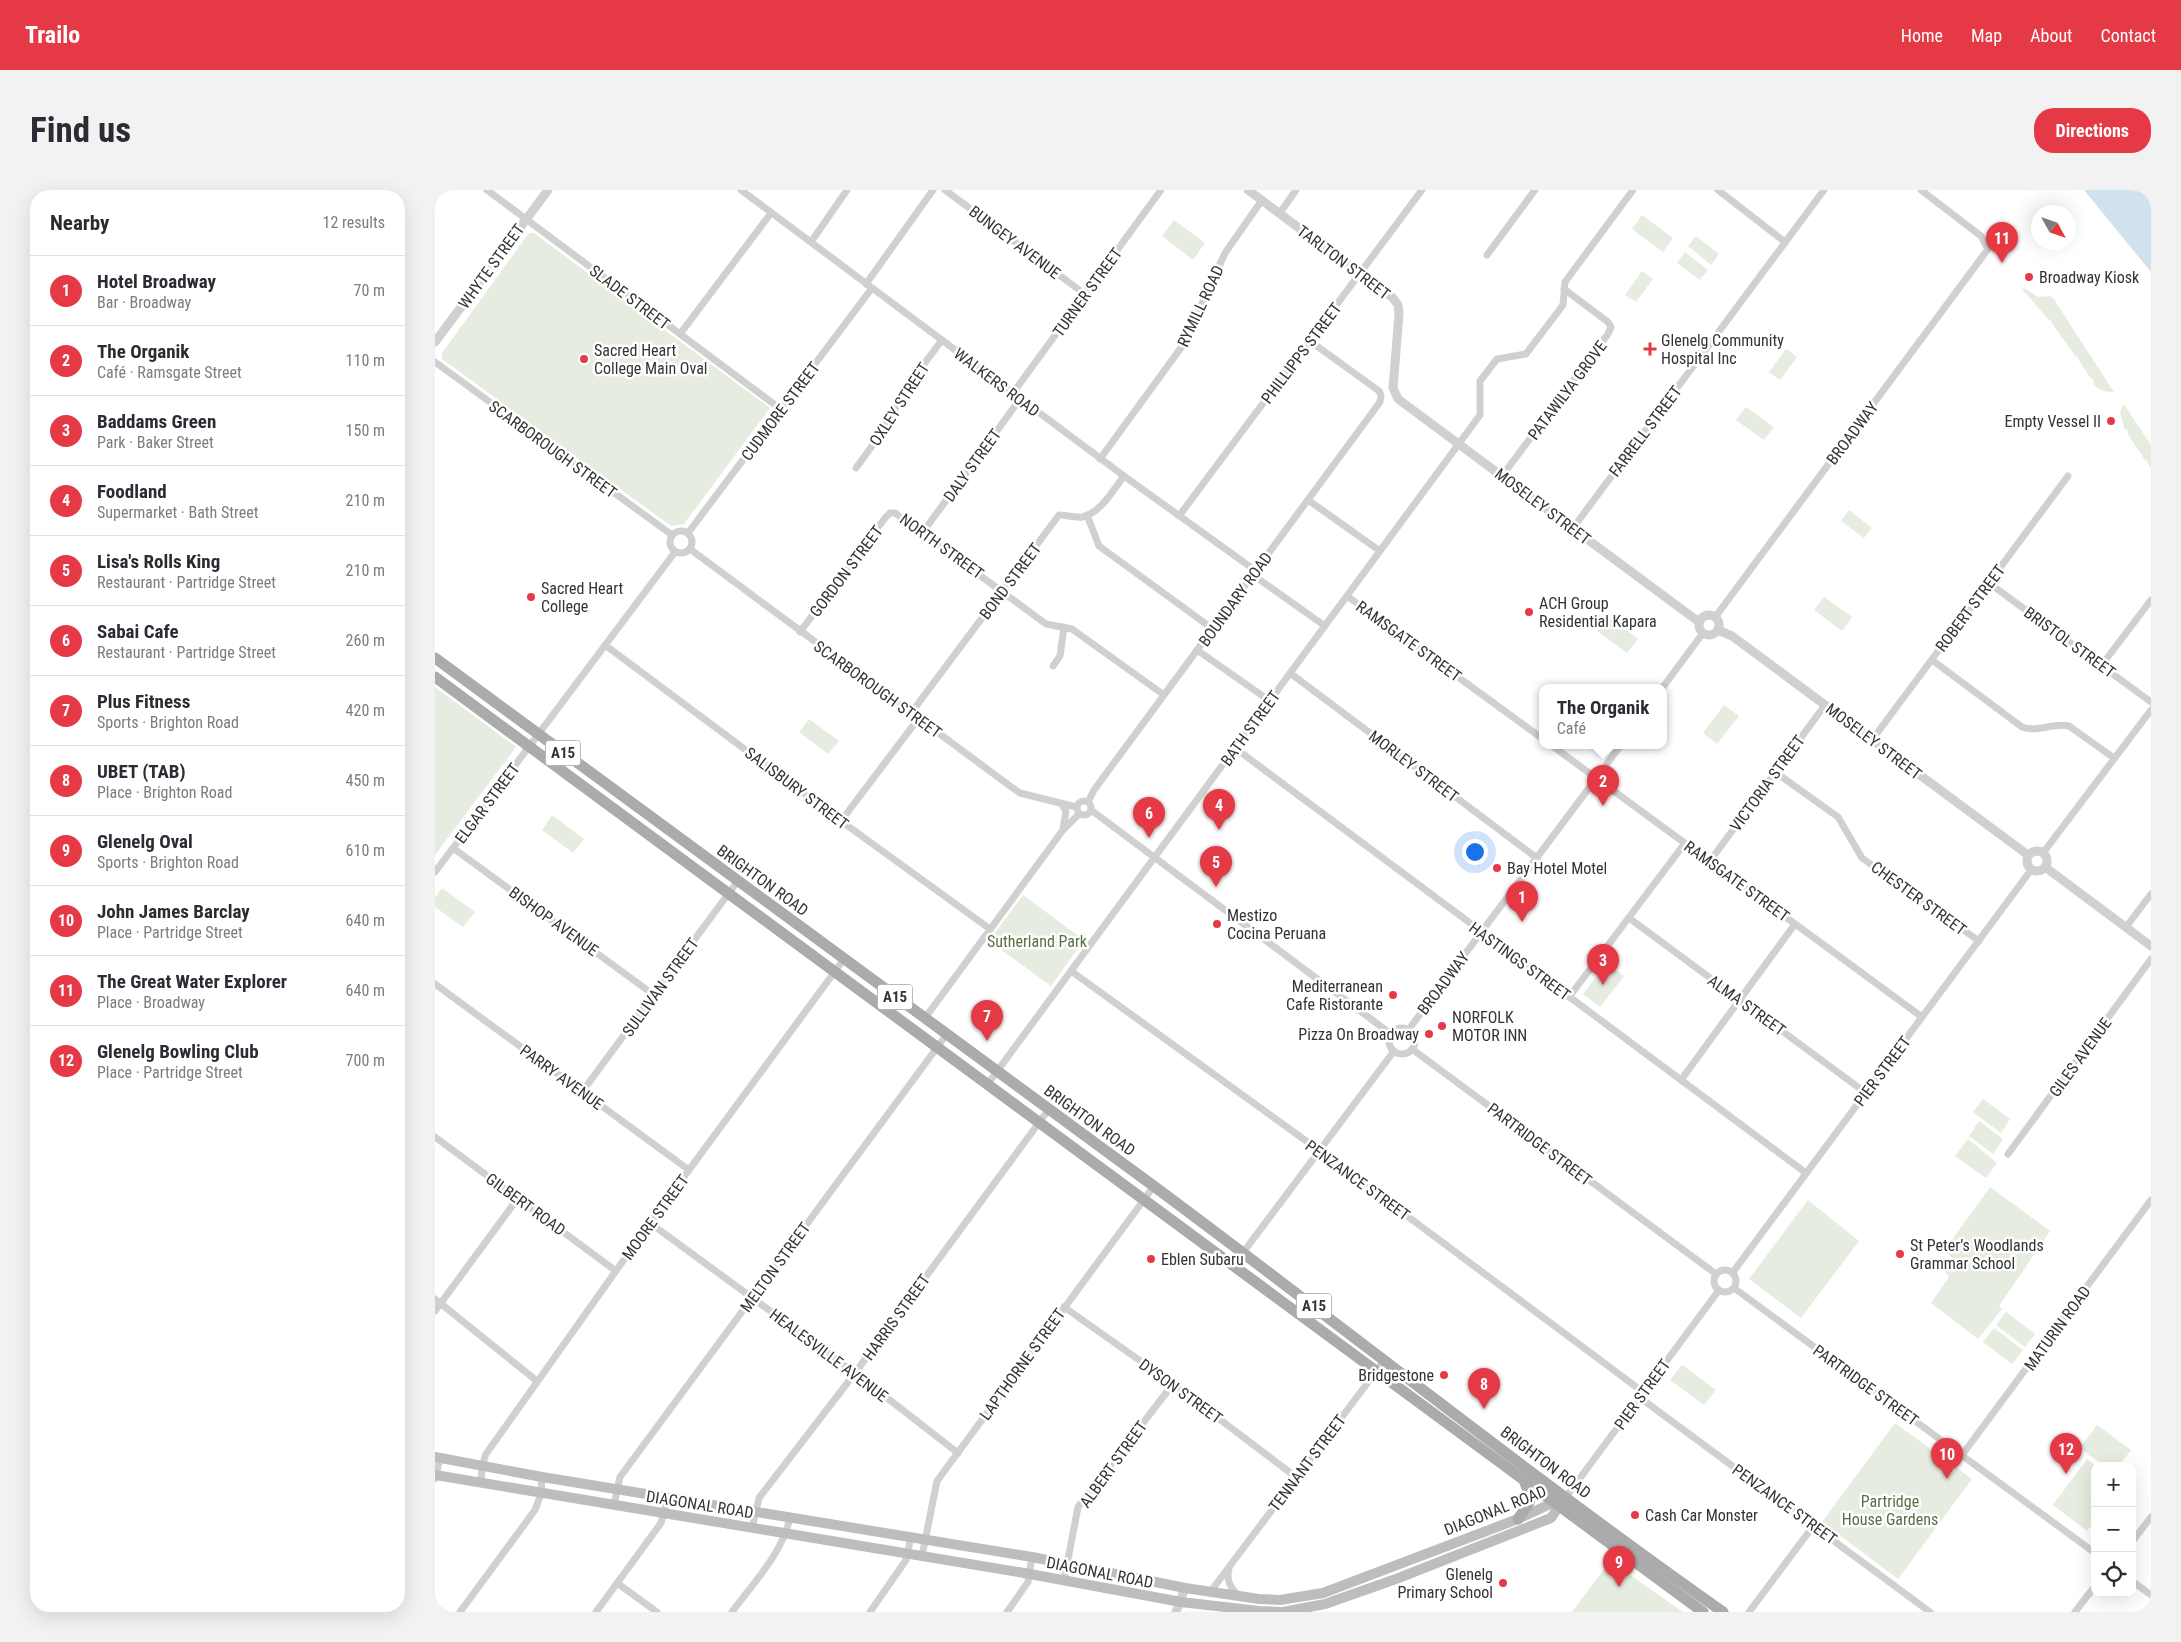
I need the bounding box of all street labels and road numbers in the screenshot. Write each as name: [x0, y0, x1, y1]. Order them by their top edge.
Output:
street label: BUNGEY AVENUE: [965, 202, 1064, 283]
street label: WHYTE STREET: [454, 220, 528, 312]
street label: TARLTON STREET: [1293, 221, 1394, 304]
street label: TURNER STREET: [1049, 244, 1126, 340]
street label: SLADE STREET: [586, 261, 674, 334]
street label: RYMILL ROAD: [1173, 262, 1228, 350]
street label: PHILLIPPS STREET: [1257, 299, 1345, 407]
street label: PATAWILYA GROVE: [1524, 337, 1611, 444]
street label: WALKERS ROAD: [950, 344, 1043, 421]
street label: CUDMORE STREET: [737, 358, 824, 464]
street label: OXLEY STREET: [865, 359, 933, 449]
street label: FARRELL STREET: [1605, 382, 1686, 481]
street label: SCARBOROUGH STREET: [485, 397, 620, 502]
street label: BROADWAY: [1823, 398, 1883, 468]
street label: DALY STREET: [940, 425, 1005, 505]
street label: MOSELEY STREET: [1491, 464, 1594, 549]
street label: NORTH STREET: [896, 510, 987, 583]
street label: GORDON STREET: [806, 522, 887, 621]
street label: BOND STREET: [976, 539, 1045, 623]
street label: BOUNDARY ROAD: [1195, 548, 1276, 650]
street label: ROBERT STREET: [1932, 561, 2009, 655]
street label: RAMSGATE STREET: [1352, 597, 1465, 686]
street label: BRISTOL STREET: [2020, 603, 2119, 682]
street label: SCARBOROUGH STREET: [810, 637, 945, 742]
street label: BATH STREET: [1217, 687, 1284, 770]
street label: MOSELEY STREET: [1822, 699, 1925, 784]
street label: MORLEY STREET: [1365, 727, 1462, 806]
street label: VICTORIA STREET: [1726, 731, 1809, 835]
road number: A15: [545, 740, 581, 766]
street label: SALISBURY STREET: [741, 743, 852, 834]
street label: ELGAR STREET: [451, 759, 524, 847]
street label: RAMSGATE STREET: [1680, 837, 1793, 926]
street label: BRIGHTON ROAD: [713, 841, 812, 920]
street label: CHESTER STREET: [1867, 857, 1970, 939]
street label: BISHOP AVENUE: [505, 883, 602, 960]
street label: HASTINGS STREET: [1465, 918, 1574, 1005]
street label: SULLIVAN STREET: [618, 934, 703, 1040]
street label: BROADWAY: [1414, 948, 1474, 1018]
street label: ALMA STREET: [1704, 971, 1789, 1040]
road number: A15: [877, 984, 913, 1010]
street label: GILES AVENUE: [2045, 1014, 2116, 1101]
street label: PIER STREET: [1850, 1033, 1915, 1110]
street label: PARRY AVENUE: [516, 1041, 607, 1114]
street label: BRIGHTON ROAD: [1040, 1081, 1139, 1160]
street label: PARTRIDGE STREET: [1484, 1099, 1595, 1190]
street label: PENZANCE STREET: [1302, 1136, 1414, 1225]
street label: GILBERT ROAD: [482, 1169, 569, 1240]
street label: MOORE STREET: [618, 1171, 693, 1264]
street label: MELTON STREET: [736, 1219, 814, 1316]
street label: HARRIS STREET: [859, 1271, 934, 1364]
street label: MATURIN ROAD: [2020, 1282, 2095, 1374]
road number: A15: [1297, 1294, 1331, 1318]
street label: HEALESVILLE AVENUE: [766, 1305, 892, 1406]
street label: LAPTHORNE STREET: [976, 1305, 1069, 1424]
street label: PARTRIDGE STREET: [1809, 1341, 1922, 1430]
street label: DYSON STREET: [1135, 1355, 1226, 1428]
street label: PIER STREET: [1610, 1355, 1674, 1433]
street label: TENNANT STREET: [1265, 1411, 1350, 1515]
street label: ALBERT STREET: [1076, 1417, 1151, 1511]
street label: BRIGHTON ROAD: [1497, 1422, 1595, 1502]
street label: PENZANCE STREET: [1729, 1460, 1841, 1549]
street label: DIAGONAL ROAD: [1441, 1481, 1549, 1540]
street label: DIAGONAL ROAD: [645, 1487, 755, 1522]
street label: DIAGONAL ROAD: [1045, 1553, 1155, 1592]

